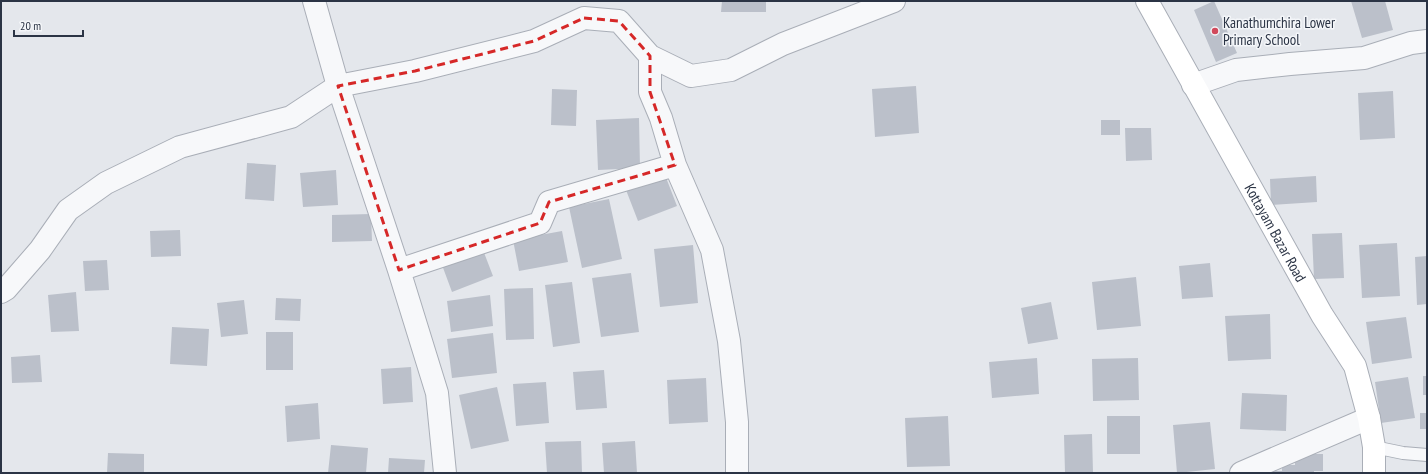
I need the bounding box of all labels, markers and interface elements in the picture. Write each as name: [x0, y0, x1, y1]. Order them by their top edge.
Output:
scale bar: [14, 12, 83, 38]
place label: Kanathumchira Lower Primary School: [1223, 13, 1336, 49]
text: 20 m: [20, 18, 41, 33]
marker: Kanathumchira Lower Primary School: [1210, 26, 1220, 36]
street label: Kottayam Bazar Road: [1241, 180, 1311, 285]

